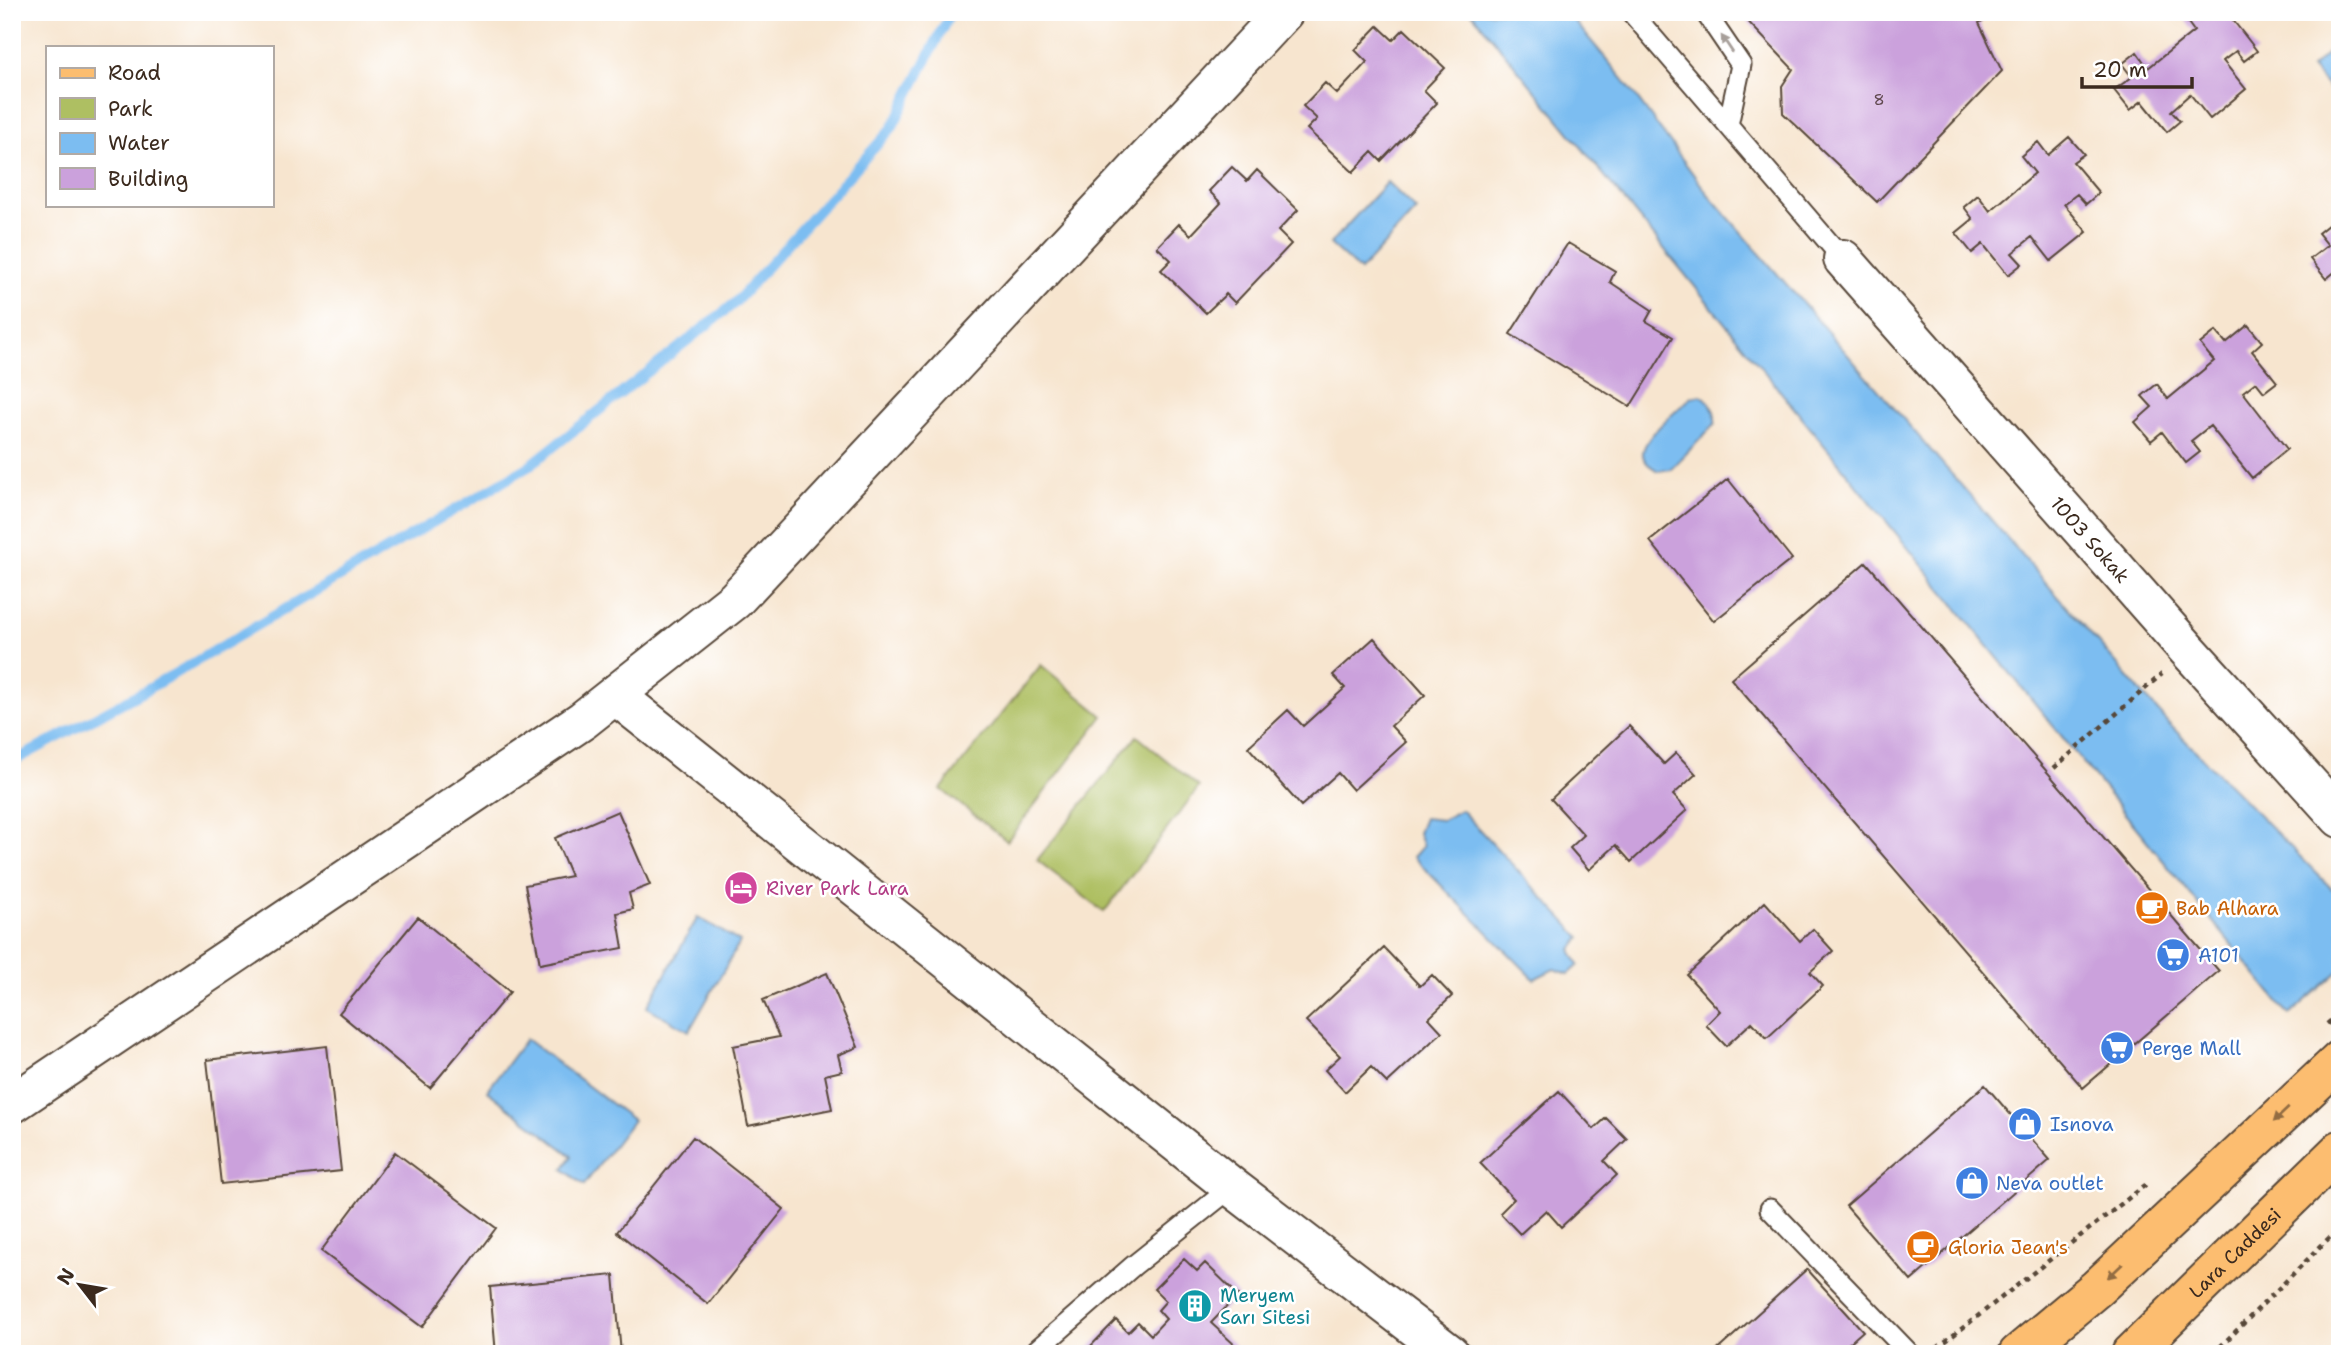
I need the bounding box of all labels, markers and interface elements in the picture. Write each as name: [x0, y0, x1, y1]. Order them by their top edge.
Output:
one-way arrow: [1720, 35, 1734, 53]
legend: [46, 46, 273, 206]
scale bar: [2082, 46, 2193, 90]
text: 20 m: [2093, 56, 2147, 84]
text: Road: [108, 59, 161, 87]
house number: 8: [1873, 89, 1885, 110]
text: Park: [108, 95, 153, 123]
text: Water: [108, 129, 170, 157]
text: Building: [108, 165, 188, 193]
street label: 1003 Sokak: [2045, 491, 2135, 588]
hotel icon: River Park Lara: [722, 869, 760, 907]
place label: River Park Lara: [766, 876, 909, 901]
cafe icon: Bab Alhara: [2133, 889, 2171, 927]
place label: Bab Alhara: [2176, 896, 2279, 921]
supermarket icon: A101: [2154, 936, 2192, 974]
place label: A101: [2198, 943, 2239, 968]
supermarket icon: Perge Mall: [2098, 1029, 2136, 1067]
place label: Perge Mall: [2142, 1036, 2241, 1061]
shop icon: Isnova: [2006, 1105, 2044, 1143]
one-way arrow: [2273, 1107, 2290, 1123]
place label: Isnova: [2050, 1112, 2114, 1137]
shop icon: Neva outlet: [1953, 1164, 1991, 1202]
place label: Neva outlet: [1996, 1171, 2104, 1196]
street label: Lara Caddesi: [2184, 1202, 2287, 1304]
cafe icon: Gloria Jean's: [1904, 1228, 1942, 1266]
place label: Gloria Jean's: [1948, 1235, 2068, 1260]
north arrow: [46, 1250, 116, 1320]
one-way arrow: [2106, 1263, 2124, 1279]
text: N: [51, 1264, 80, 1289]
place label: Meryem Sarı Sitesi: [1220, 1283, 1310, 1330]
building icon: Meryem Sarı Sitesi: [1176, 1287, 1214, 1325]

